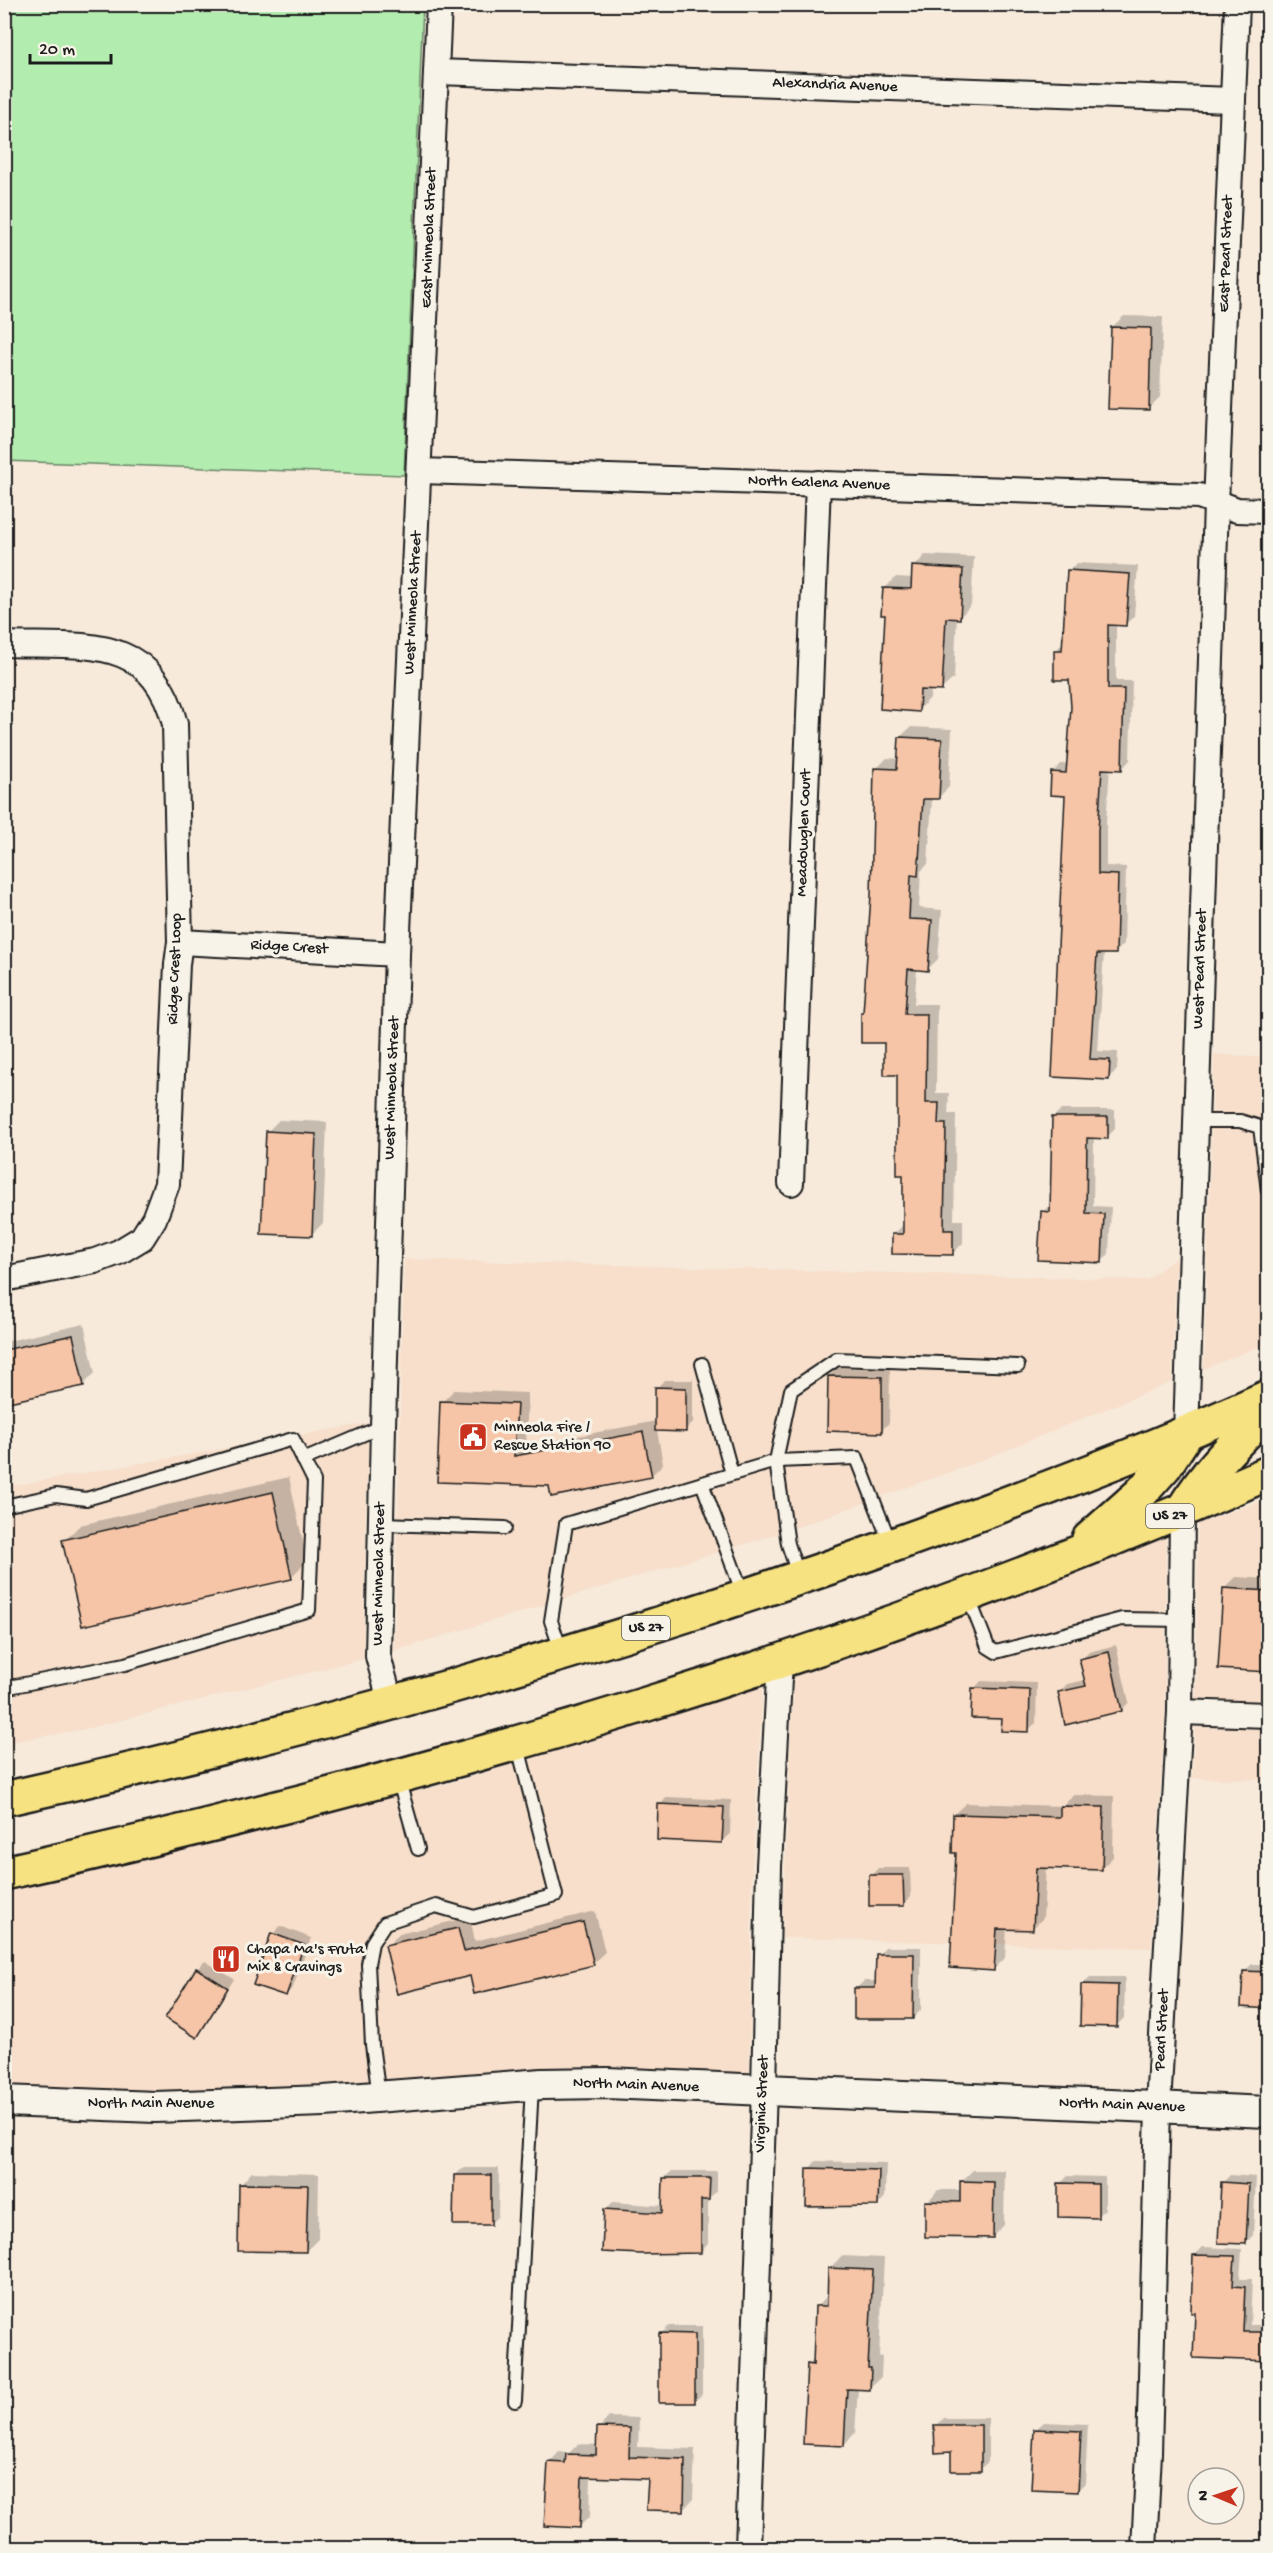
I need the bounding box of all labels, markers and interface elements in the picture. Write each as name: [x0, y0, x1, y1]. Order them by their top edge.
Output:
scale bar: [30, 27, 111, 65]
text: 20 m: [39, 40, 75, 61]
street label: Alexandria Avenue: [772, 74, 899, 98]
street label: East Minneola Street: [418, 166, 442, 308]
street label: East Pearl Street: [1215, 194, 1239, 313]
street label: North Galena Avenue: [747, 472, 891, 496]
street label: West Minneola Street: [401, 530, 427, 675]
street label: Meadowglen Court: [793, 768, 817, 897]
street label: West Pearl Street: [1189, 907, 1213, 1029]
street label: Ridge Crest Loop: [165, 913, 187, 1025]
street label: Ridge Crest: [250, 936, 330, 960]
street label: West Minneola Street: [381, 1015, 405, 1160]
place label: Minneola Fire / Rescue Station 90: [494, 1419, 611, 1456]
public building icon: Minneola Fire / Rescue Station 90: [457, 1421, 489, 1453]
street label: West Minneola Street: [369, 1501, 391, 1646]
road number: US 27: [1146, 1504, 1194, 1528]
road number: US 27: [622, 1616, 670, 1640]
place label: Chapa Ma's Fruta Mix & Cravings: [247, 1941, 365, 1978]
restaurant icon: Chapa Ma's Fruta Mix & Cravings: [210, 1943, 242, 1975]
street label: Pearl Street: [1151, 1987, 1175, 2072]
street label: Virginia Street: [752, 2054, 774, 2154]
street label: North Main Avenue: [573, 2074, 700, 2098]
street label: North Main Avenue: [1059, 2094, 1186, 2118]
street label: North Main Avenue: [88, 2095, 215, 2114]
north arrow: [1186, 2466, 1246, 2526]
text: N: [1195, 2489, 1214, 2501]

